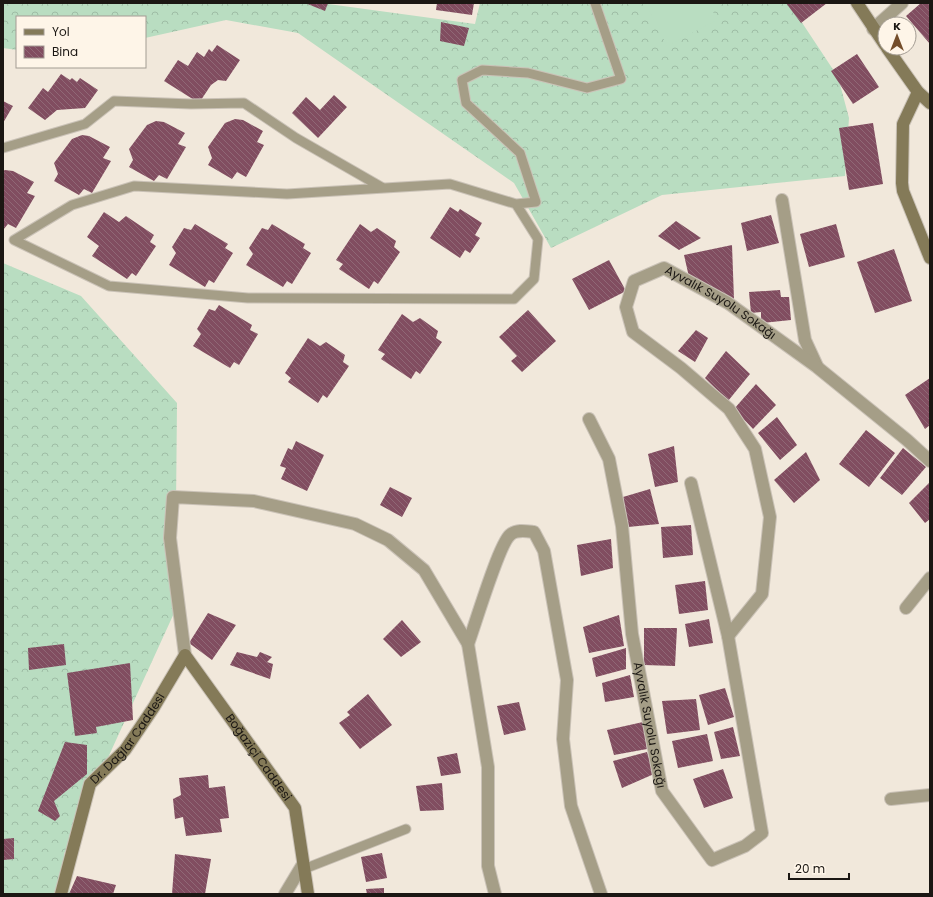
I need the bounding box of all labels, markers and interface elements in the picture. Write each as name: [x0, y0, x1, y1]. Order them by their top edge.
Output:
legend: [16, 16, 146, 68]
north arrow: [877, 16, 917, 56]
text: K: [893, 18, 901, 34]
text: Yol: [52, 23, 70, 40]
text: Bina: [52, 43, 78, 60]
street label: Ayvalık Suyolu Sokağı: [662, 261, 780, 343]
street label: Ayvalık Suyolu Sokağı: [629, 660, 670, 789]
street label: Dr. Dağlar Caddesi: [86, 690, 169, 788]
street label: Boğaziçi Caddesi: [222, 710, 296, 804]
scale bar: [789, 855, 849, 881]
text: 20 m: [795, 860, 825, 877]

